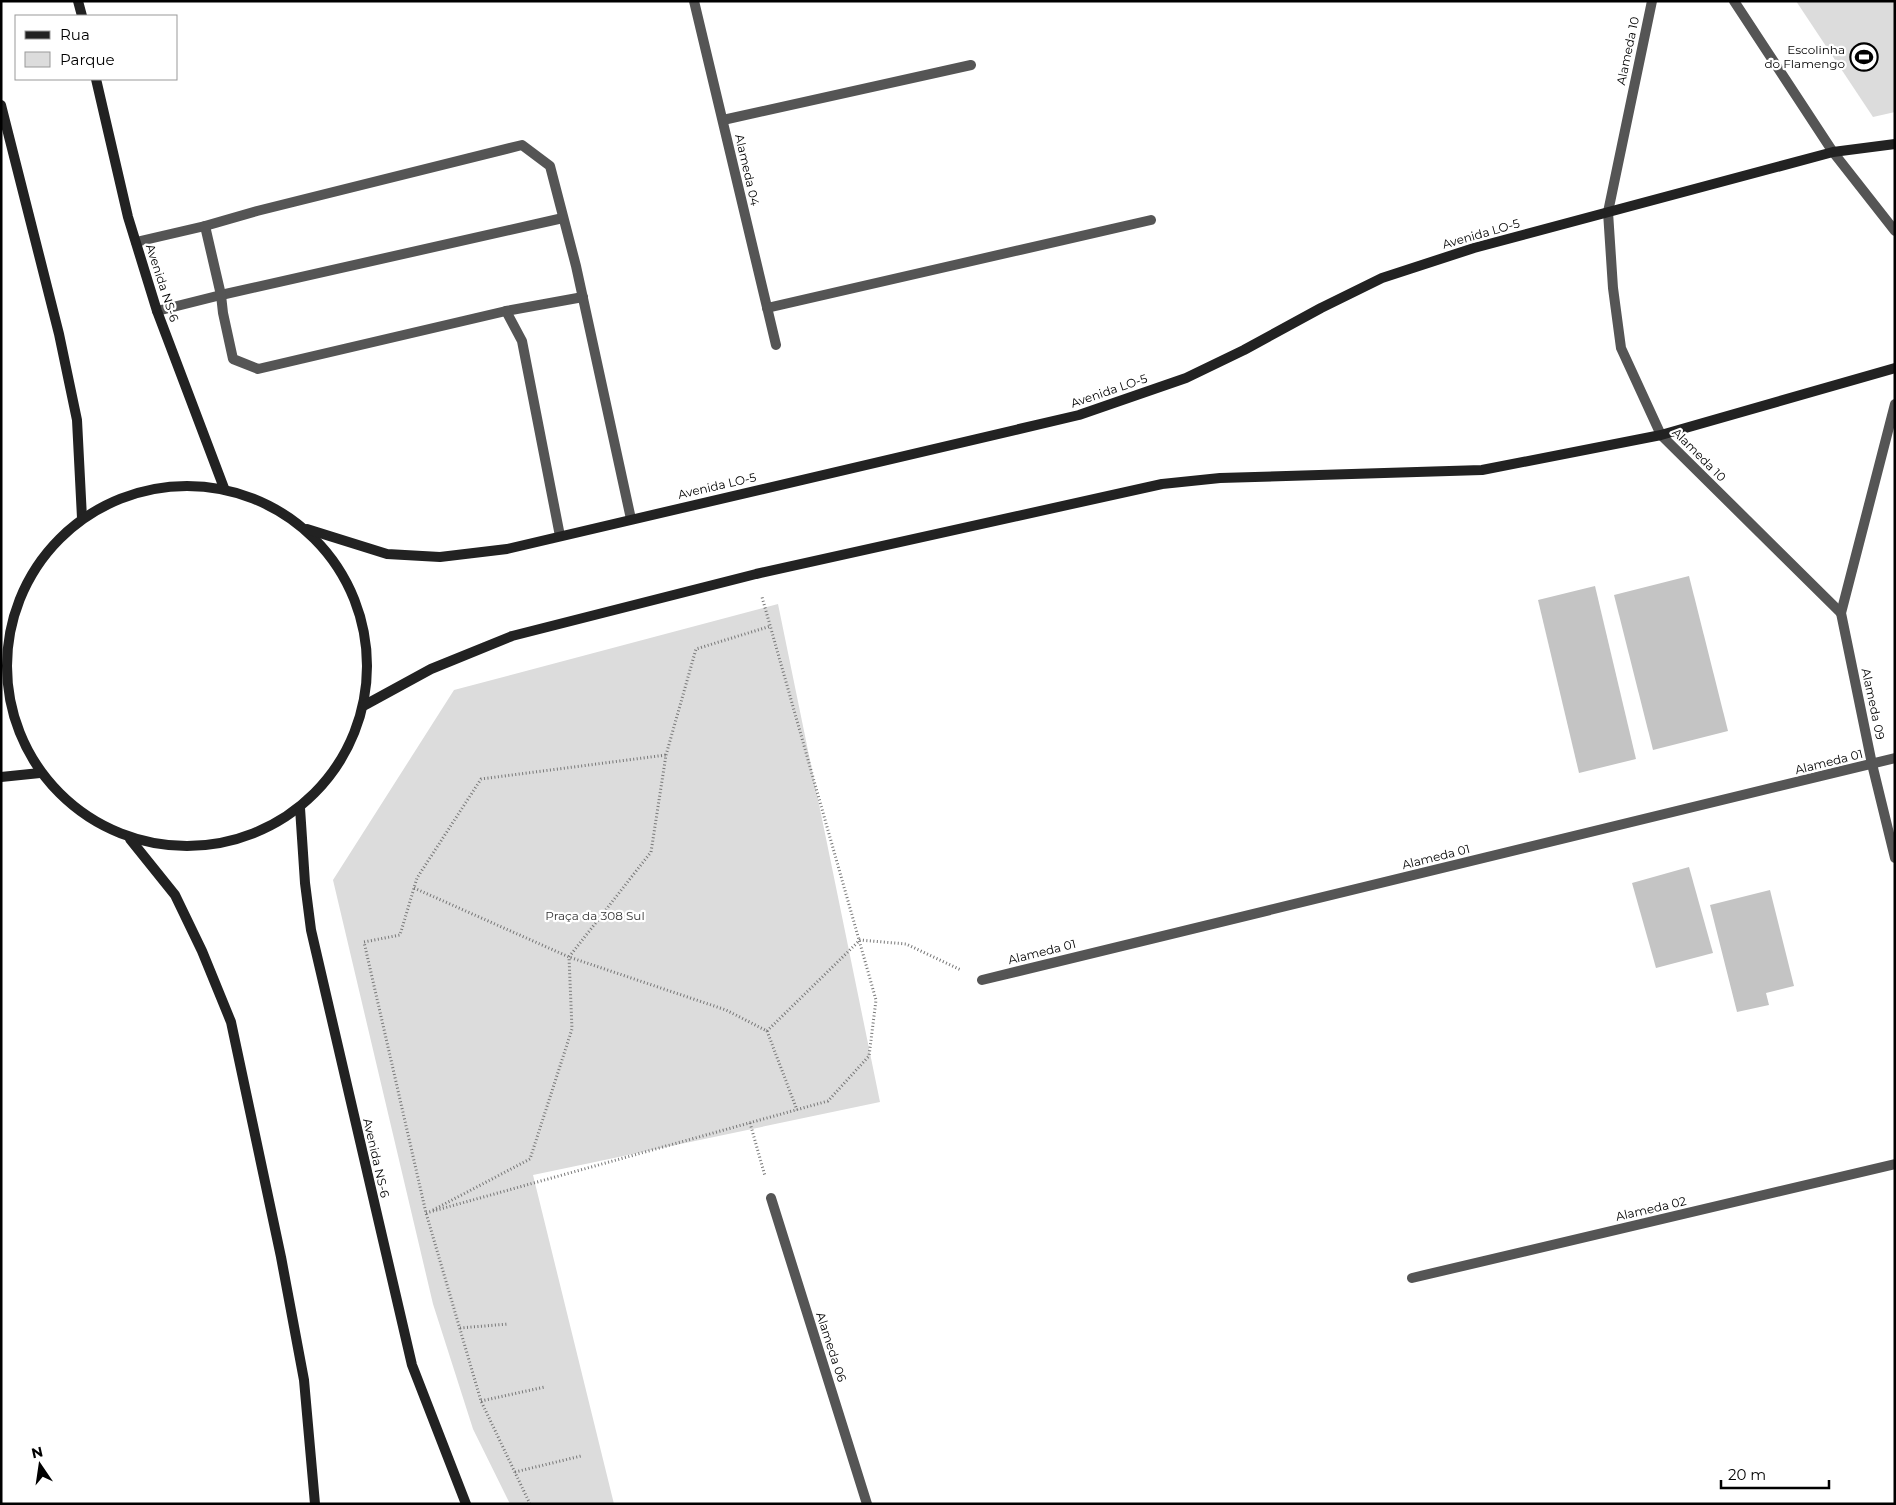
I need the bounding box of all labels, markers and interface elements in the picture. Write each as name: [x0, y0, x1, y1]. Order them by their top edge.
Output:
legend: [15, 15, 178, 80]
street label: Alameda 10: [1613, 15, 1642, 86]
text: Rua: [60, 25, 90, 44]
place label: Escolinha do Flamengo: [1764, 42, 1845, 71]
sports icon: Escolinha do Flamengo: [1849, 42, 1879, 72]
text: Parque: [60, 50, 115, 69]
street label: Alameda 04: [732, 133, 763, 207]
street label: Avenida LO-5: [1440, 215, 1522, 252]
street label: Avenida NS-6: [143, 242, 182, 324]
street label: Avenida LO-5: [1069, 370, 1149, 411]
street label: Alameda 10: [1669, 425, 1729, 485]
street label: Avenida LO-5: [676, 469, 758, 502]
street label: Alameda 09: [1859, 667, 1888, 741]
street label: Alameda 01: [1793, 746, 1864, 777]
street label: Alameda 01: [1400, 841, 1471, 872]
park label: Praça da 308 Sul: [545, 908, 645, 923]
street label: Alameda 01: [1006, 936, 1077, 967]
street label: Avenida NS-6: [360, 1117, 393, 1199]
street label: Alameda 02: [1614, 1193, 1688, 1224]
street label: Alameda 06: [813, 1310, 850, 1384]
north arrow: [15, 1440, 65, 1490]
text: N: [30, 1442, 45, 1462]
scale bar: [1721, 1458, 1828, 1490]
text: 20 m: [1728, 1465, 1766, 1484]

